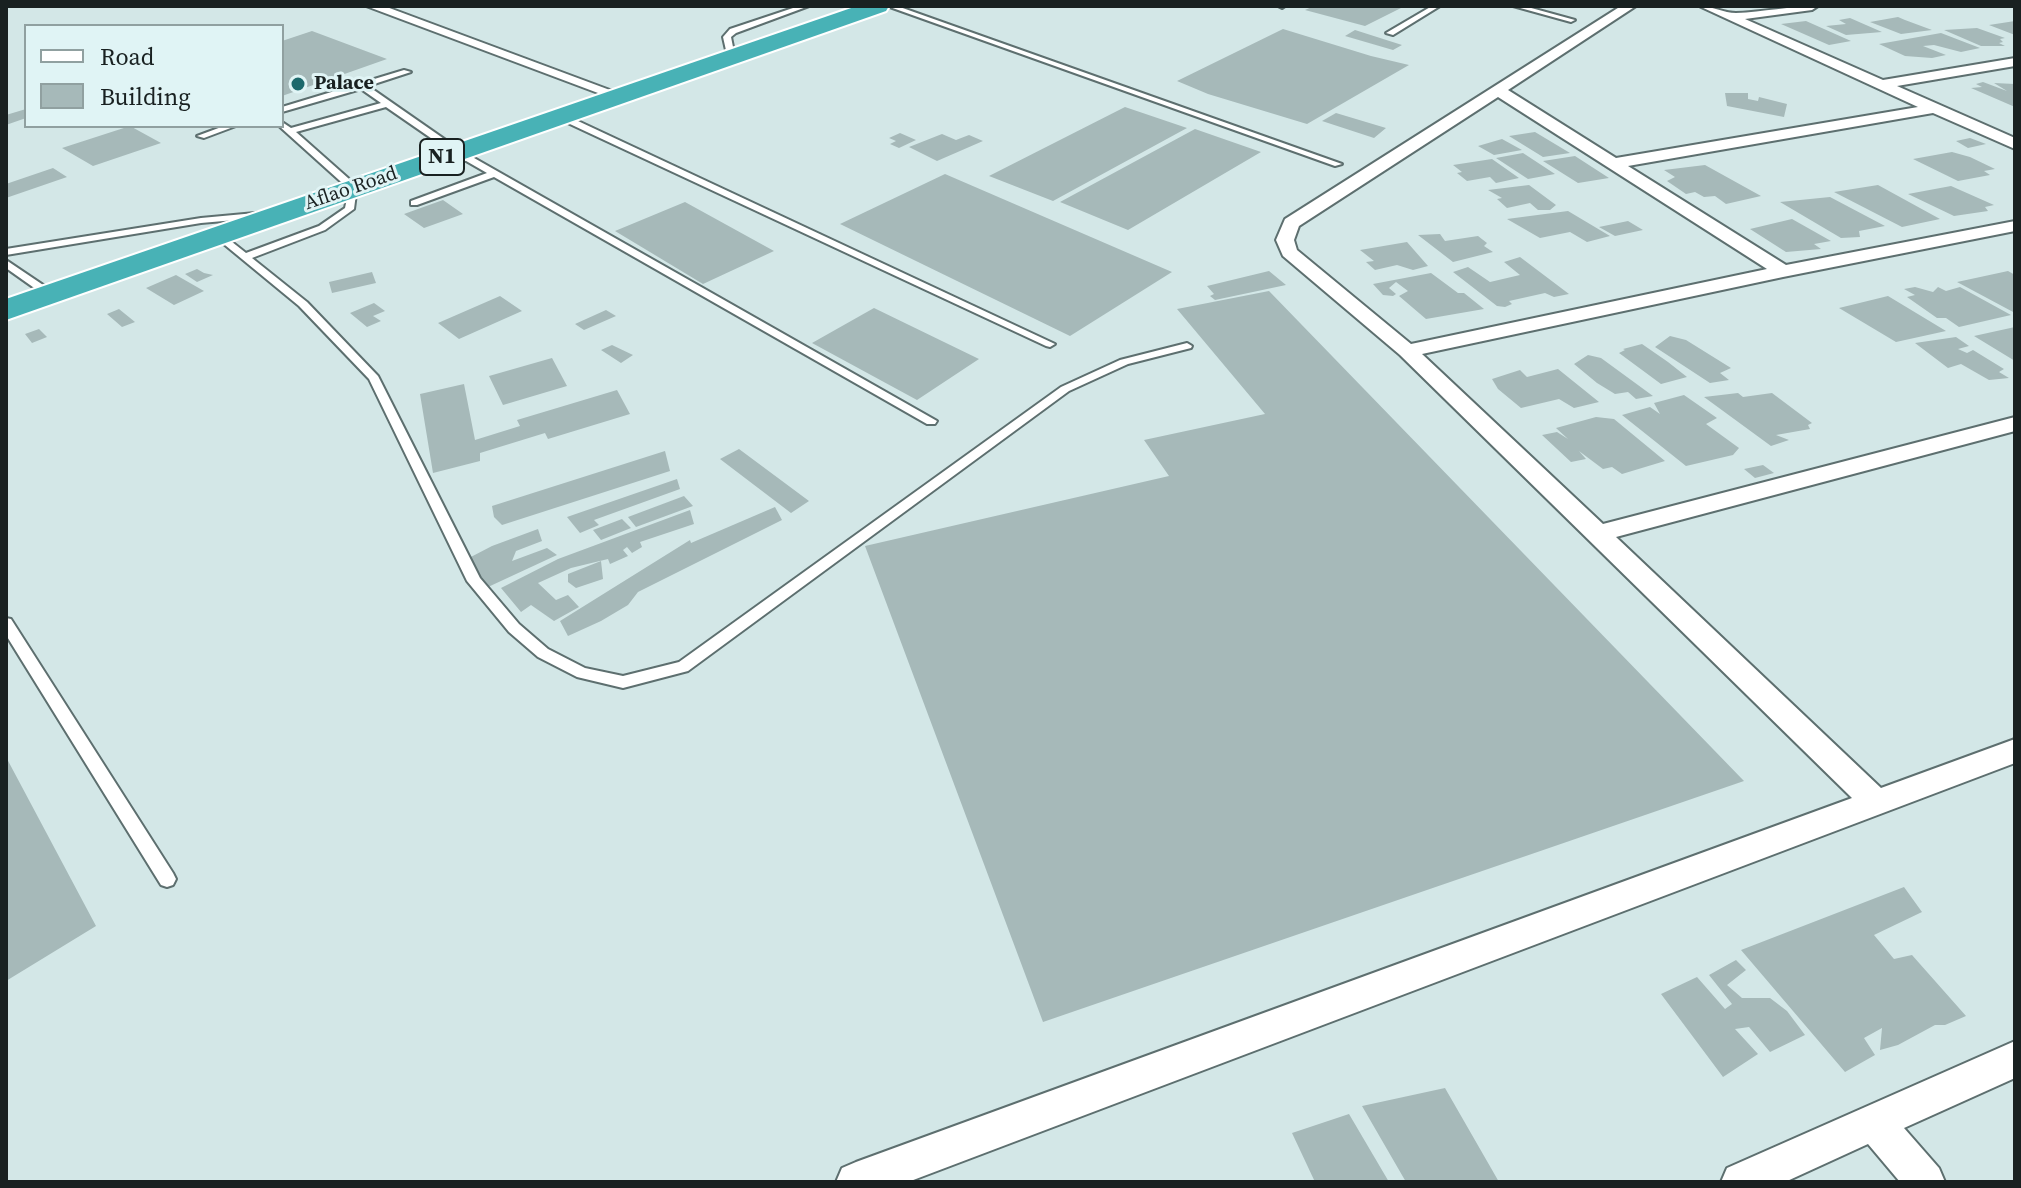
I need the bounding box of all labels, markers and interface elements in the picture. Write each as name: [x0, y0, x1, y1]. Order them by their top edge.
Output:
legend: [24, 24, 284, 128]
text: Road: [100, 40, 154, 73]
place label: Palace: [314, 72, 374, 96]
marker: Palace: [289, 75, 307, 93]
text: Building: [100, 80, 191, 113]
road number: N1: [420, 139, 464, 175]
street label: Aflao Road: [301, 162, 401, 216]

